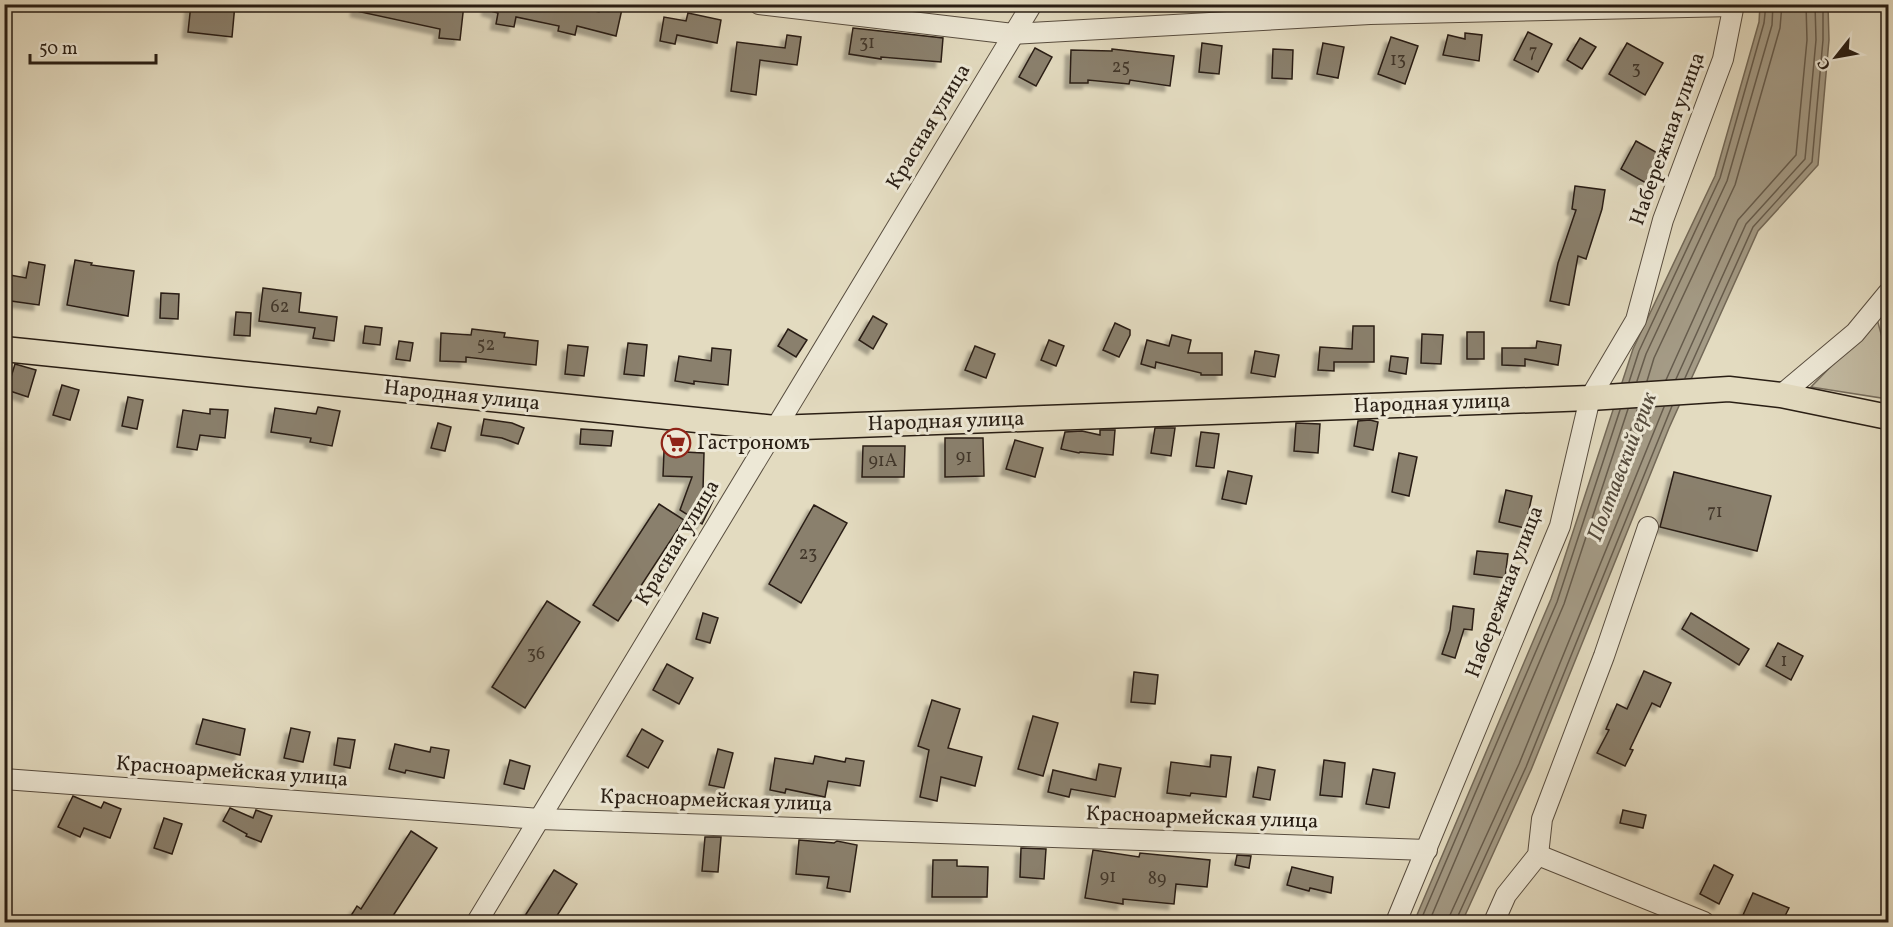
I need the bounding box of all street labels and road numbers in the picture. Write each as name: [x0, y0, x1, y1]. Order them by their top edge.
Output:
street label: Набережная улица: [1623, 48, 1713, 230]
street label: Красная улица: [880, 59, 978, 195]
street label: Народная улица: [382, 373, 542, 419]
street label: Народная улица: [1353, 387, 1511, 421]
street label: Народная улица: [867, 405, 1025, 439]
street label: Красная улица: [629, 475, 727, 611]
street label: Набережная улица: [1459, 502, 1551, 682]
street label: Красноармейская улица: [115, 749, 349, 795]
street label: Красноармейская улица: [599, 782, 833, 820]
street label: Красноармейская улица: [1085, 799, 1319, 837]

